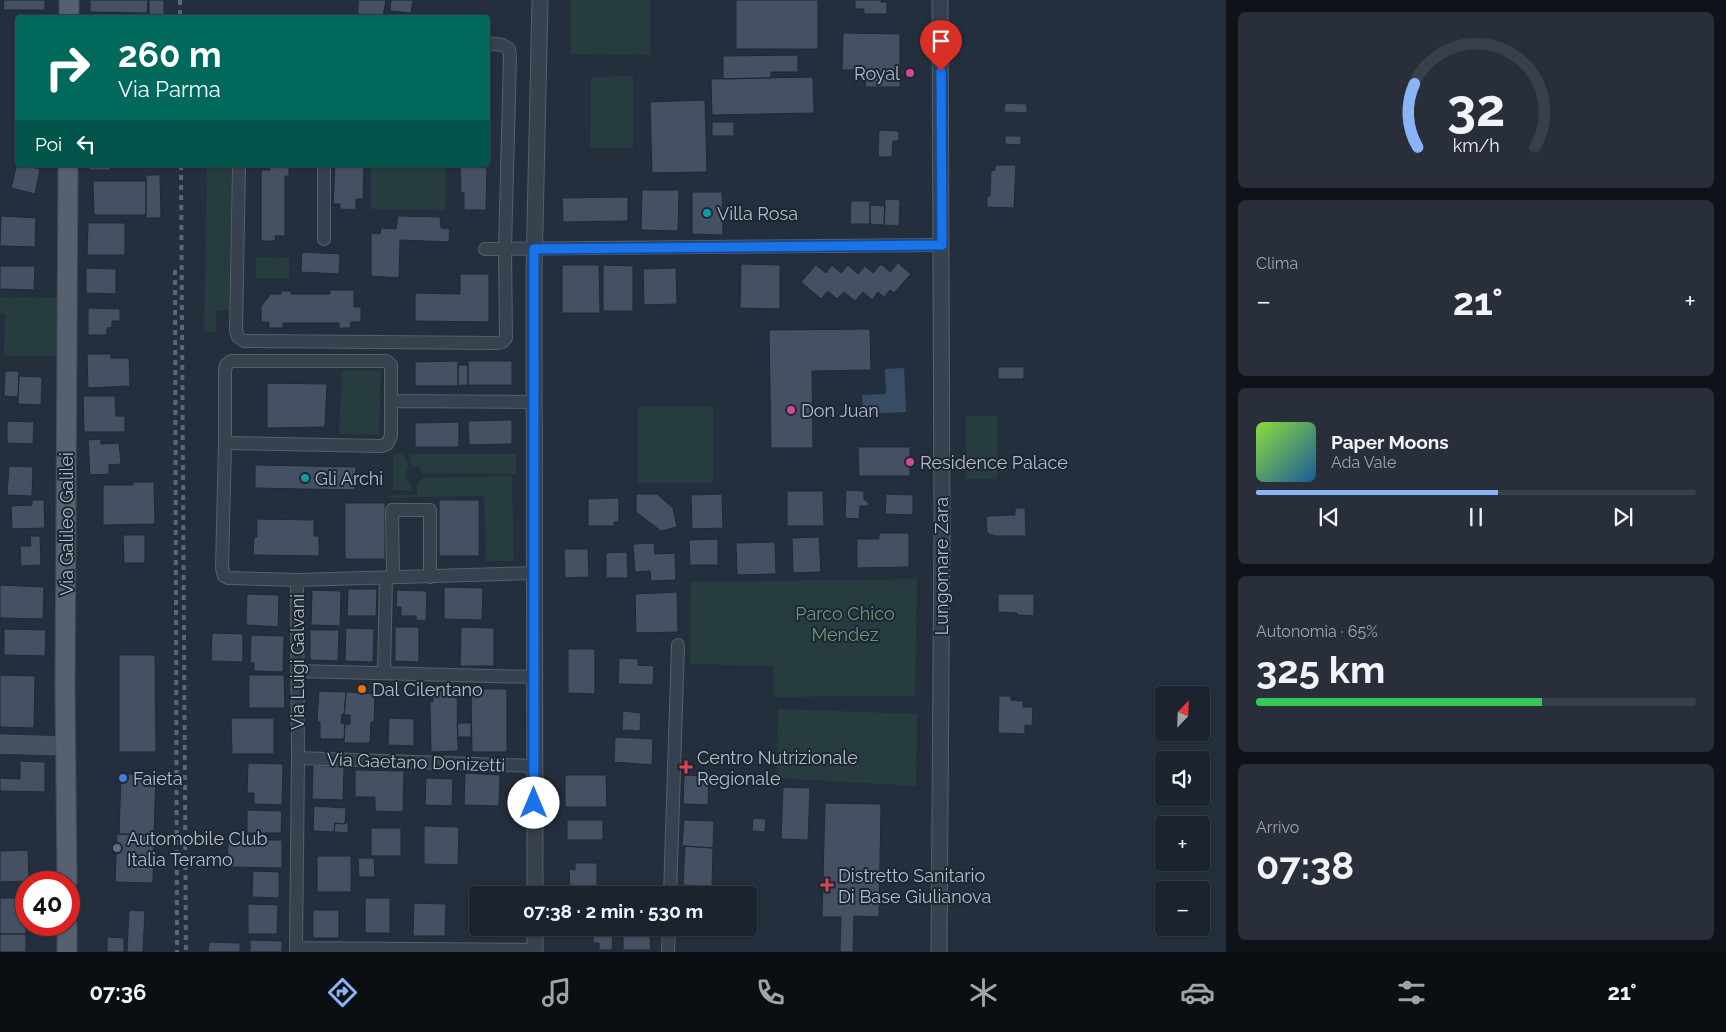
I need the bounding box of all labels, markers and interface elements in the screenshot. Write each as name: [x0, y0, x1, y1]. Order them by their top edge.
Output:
pin: [920, 20, 962, 71]
icon: arrive: [927, 27, 955, 55]
text: 260 m: [118, 34, 221, 75]
icon: right: [35, 35, 100, 100]
place label: Royal: [854, 63, 900, 84]
marker: Royal: [904, 67, 916, 79]
text: Via Parma: [118, 76, 221, 102]
text: 32: [1447, 77, 1505, 138]
icon: left: [72, 130, 100, 158]
text: Poi: [35, 133, 62, 155]
text: km/h: [1452, 135, 1500, 156]
place label: Villa Rosa: [717, 203, 798, 224]
marker: Villa Rosa: [701, 207, 713, 219]
text: Clima: [1256, 254, 1298, 273]
text: 21°: [1453, 279, 1503, 324]
text: −: [1256, 285, 1271, 318]
text: +: [1684, 285, 1696, 318]
place label: Don Juan: [801, 400, 879, 421]
marker: Don Juan: [785, 404, 797, 416]
text: Paper Moons: [1331, 431, 1449, 453]
street label: Via Galileo Galilei: [56, 452, 77, 596]
place label: Residence Palace: [920, 452, 1068, 473]
text: Ada Vale: [1331, 453, 1396, 472]
marker: Residence Palace: [904, 456, 916, 468]
place label: Gli Archi: [315, 468, 383, 489]
marker: Gli Archi: [299, 472, 311, 484]
street label: Lungomare Zara: [931, 497, 952, 635]
icon: previous: [1315, 503, 1343, 531]
icon: pause: [1462, 503, 1490, 531]
icon: next: [1609, 503, 1637, 531]
street label: Via Luigi Galvani: [287, 594, 308, 730]
park label: Parco Chico Mendez: [795, 603, 895, 645]
text: Autonomia · 65%: [1256, 622, 1378, 641]
text: 325 km: [1256, 647, 1385, 692]
place label: Dal Cilentano: [372, 679, 483, 700]
marker: Dal Cilentano: [356, 683, 368, 695]
north arrow: [1155, 686, 1210, 741]
map controls: [1155, 686, 1210, 936]
place label: Centro Nutrizionale Regionale: [697, 747, 858, 789]
street label: Via Gaetano Donizetti: [326, 748, 506, 776]
button: sound: [1155, 751, 1210, 806]
marker: Centro Nutrizionale Regionale: [679, 760, 693, 774]
place label: Faieta: [133, 768, 182, 789]
marker: Faieta: [117, 772, 129, 784]
position arrow: [507, 776, 559, 828]
button: +: [1155, 816, 1210, 871]
text: Arrivo: [1256, 818, 1299, 837]
place label: Automobile Club Italia Teramo: [127, 828, 268, 870]
marker: Automobile Club Italia Teramo: [111, 842, 123, 854]
text: 07:38: [1256, 843, 1354, 888]
place label: Distretto Sanitario Di Base Giulianova: [838, 865, 991, 907]
speed limit sign: 40: [15, 871, 80, 936]
marker: Distretto Sanitario Di Base Giulianova: [820, 878, 834, 892]
button: −: [1155, 881, 1210, 936]
text: 07:38 · 2 min · 530 m: [523, 900, 703, 922]
icon: directions: [325, 975, 360, 1010]
icon: music: [539, 975, 574, 1010]
icon: phone: [753, 975, 788, 1010]
icon: climate: [966, 975, 1001, 1010]
icon: car: [1180, 975, 1215, 1010]
icon: filters: [1394, 975, 1429, 1010]
text: 07:36: [89, 979, 146, 1005]
text: 21°: [1608, 979, 1637, 1005]

